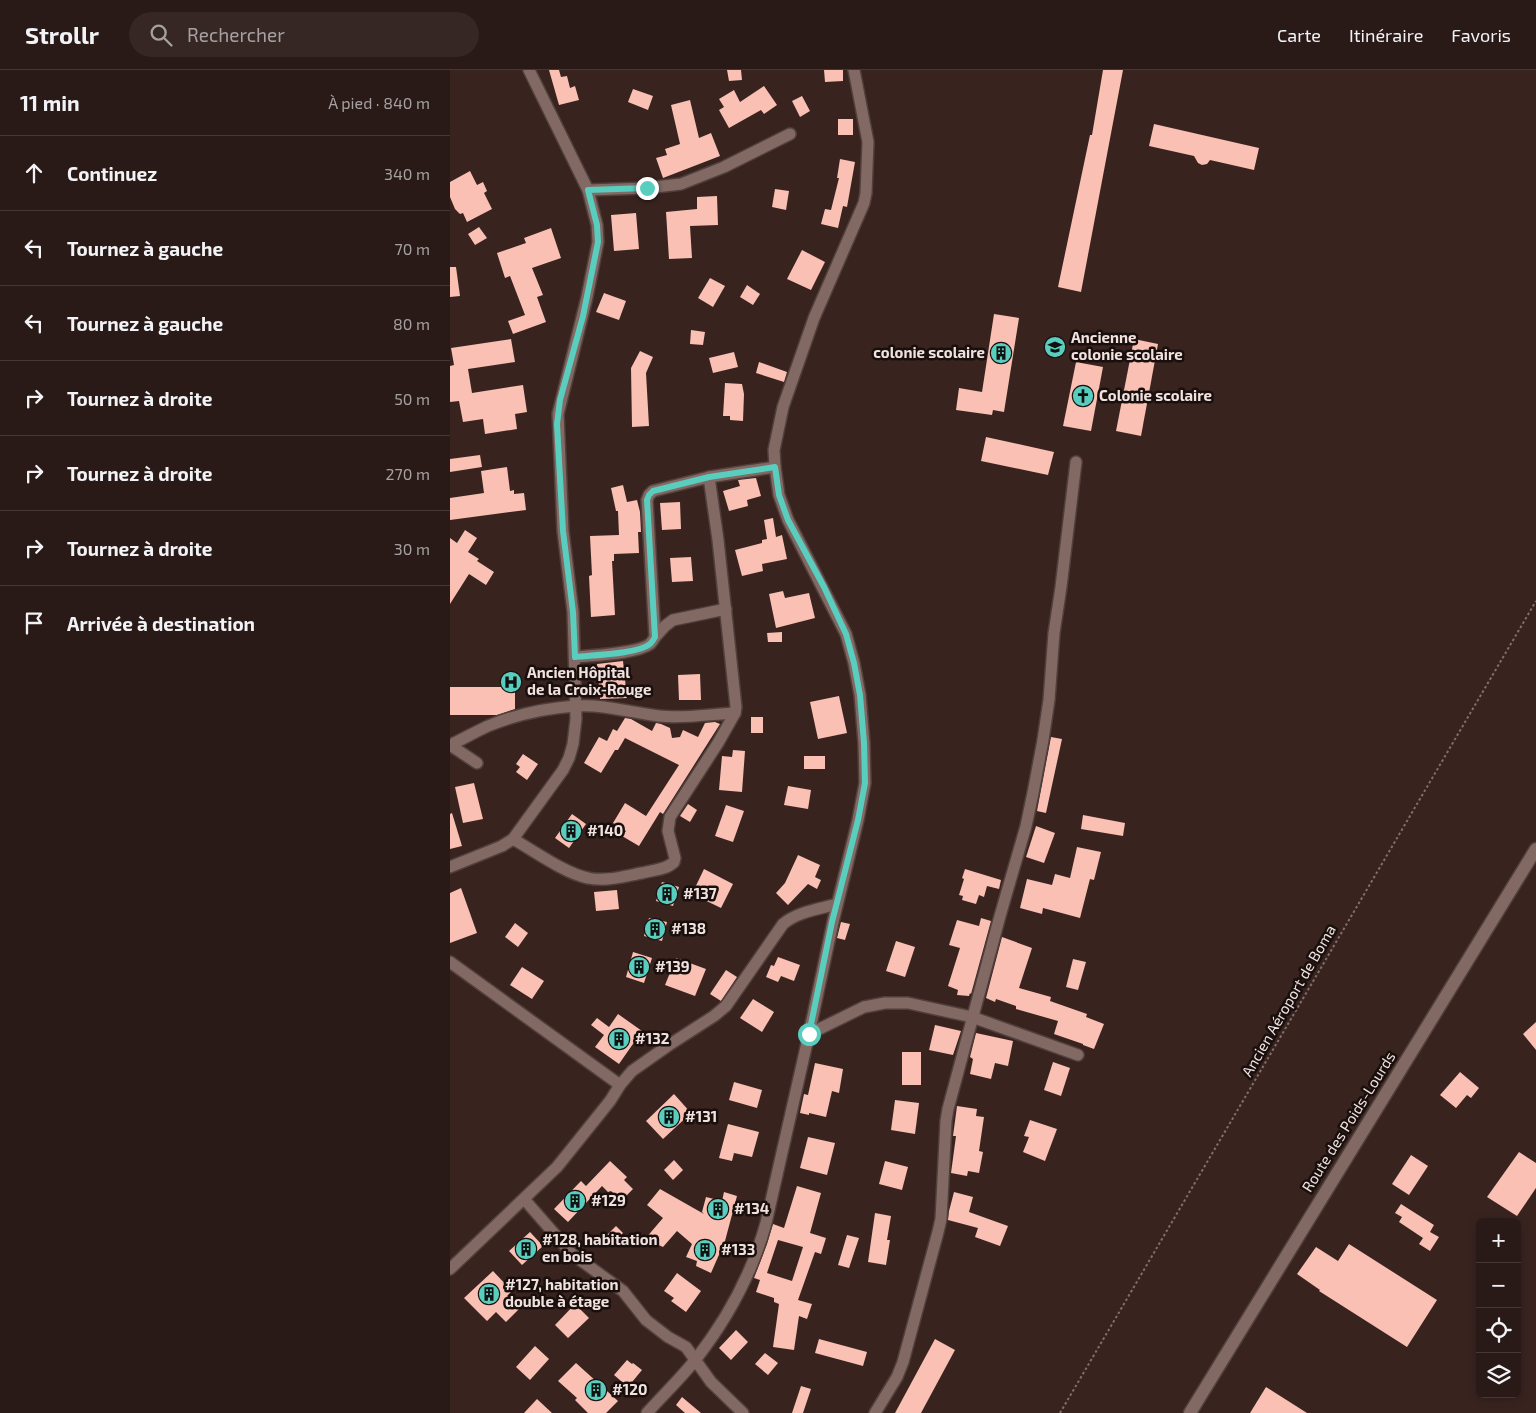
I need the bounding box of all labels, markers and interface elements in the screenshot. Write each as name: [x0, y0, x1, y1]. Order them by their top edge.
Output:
search box: [129, 12, 479, 57]
text: Strollr: [25, 20, 99, 49]
icon: search: [147, 21, 175, 49]
text: Rechercher: [187, 23, 285, 46]
text: Carte: [1277, 24, 1321, 46]
text: Itinéraire: [1349, 24, 1423, 46]
text: Favoris: [1451, 24, 1511, 46]
text: 11 min: [20, 90, 80, 115]
text: À pied · 840 m: [328, 93, 430, 112]
icon: ahead: [20, 159, 48, 187]
text: Continuez: [67, 162, 157, 185]
text: 340 m: [384, 164, 430, 183]
route end: [636, 177, 659, 200]
icon: left: [20, 234, 48, 262]
text: Tournez à gauche: [67, 237, 223, 260]
text: 70 m: [395, 239, 430, 258]
icon: left: [20, 309, 48, 337]
text: Tournez à gauche: [67, 312, 223, 335]
text: 80 m: [393, 314, 430, 333]
place label: Ancienne colonie scolaire: [1071, 328, 1183, 363]
school or university icon: Ancienne colonie scolaire: [1043, 335, 1067, 359]
building icon: colonie scolaire: [989, 341, 1013, 365]
place label: colonie scolaire: [873, 343, 985, 361]
icon: right: [20, 384, 48, 412]
church icon: Colonie scolaire: [1071, 384, 1095, 408]
place label: Colonie scolaire: [1099, 386, 1212, 404]
text: Tournez à droite: [67, 387, 213, 410]
text: 50 m: [394, 389, 430, 408]
icon: right: [20, 459, 48, 487]
text: Tournez à droite: [67, 462, 213, 485]
text: 270 m: [386, 464, 430, 483]
icon: right: [20, 534, 48, 562]
text: Tournez à droite: [67, 537, 213, 560]
text: 30 m: [394, 539, 430, 558]
icon: arrive: [20, 609, 48, 637]
text: Arrivée à destination: [67, 612, 255, 635]
place label: Ancien Hôpital de la Croix-Rouge: [527, 663, 651, 698]
hospital icon: Ancien Hôpital de la Croix-Rouge: [499, 670, 523, 694]
building icon: #140: [559, 819, 583, 843]
place label: #140: [587, 821, 623, 839]
building icon: #137: [655, 882, 679, 906]
place label: #137: [683, 884, 717, 902]
building icon: #138: [643, 917, 667, 941]
place label: #138: [671, 919, 706, 937]
street label: Ancien Aéroport de Boma: [1237, 921, 1339, 1080]
building icon: #139: [627, 955, 651, 979]
place label: #139: [655, 957, 690, 975]
route start: [798, 1023, 821, 1046]
building icon: #132: [607, 1027, 631, 1051]
place label: #132: [635, 1029, 670, 1047]
street label: Route des Poids-Lourds: [1298, 1048, 1399, 1195]
building icon: #131: [657, 1105, 681, 1129]
place label: #131: [685, 1107, 717, 1125]
building icon: #129: [563, 1189, 587, 1213]
place label: #129: [591, 1191, 626, 1209]
building icon: #134: [706, 1197, 730, 1221]
place label: #134: [734, 1199, 770, 1217]
map controls: [1476, 1218, 1521, 1398]
button: +: [1476, 1218, 1521, 1263]
place label: #128, habitation en bois: [542, 1230, 658, 1265]
building icon: #128, habitation en bois: [514, 1237, 538, 1261]
building icon: #133: [693, 1238, 717, 1262]
place label: #133: [721, 1240, 755, 1258]
button: −: [1476, 1263, 1521, 1308]
place label: #127, habitation double à étage: [505, 1275, 619, 1310]
building icon: #127, habitation double à étage: [477, 1282, 501, 1306]
button: locate: [1476, 1308, 1521, 1353]
button: layers: [1476, 1353, 1521, 1398]
building icon: #120: [584, 1378, 608, 1402]
place label: #120: [612, 1380, 647, 1398]

